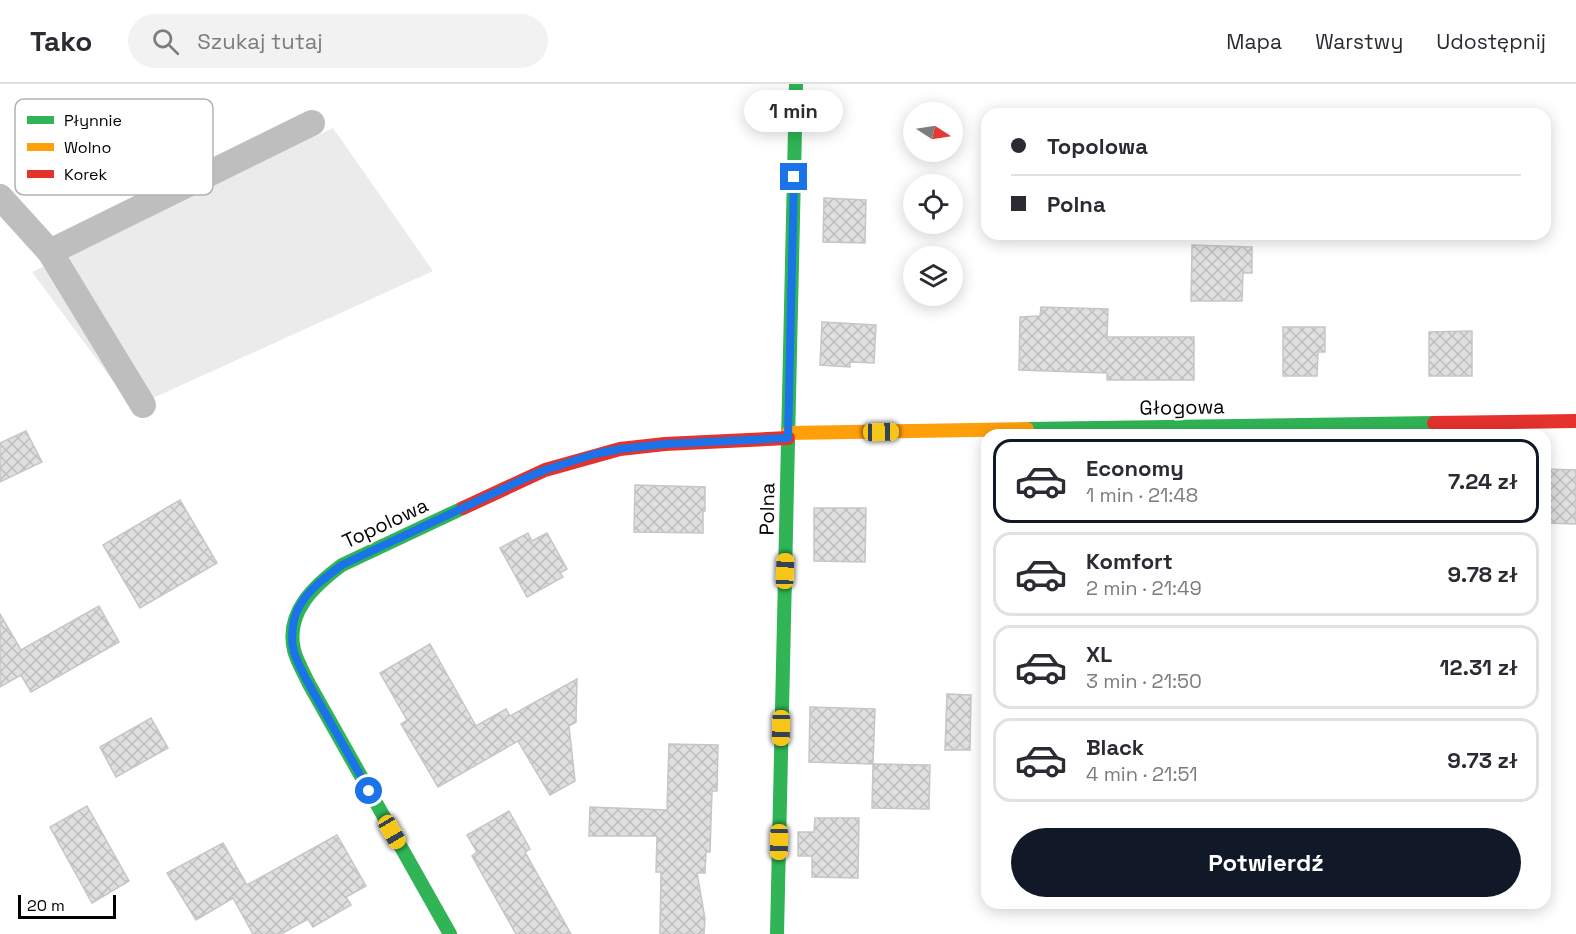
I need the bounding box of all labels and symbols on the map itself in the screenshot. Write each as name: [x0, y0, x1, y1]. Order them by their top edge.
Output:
callout: 1 min: [744, 90, 844, 132]
legend: [15, 99, 213, 195]
north arrow: [903, 102, 963, 162]
text: Płynnie: [64, 110, 122, 131]
text: Wolno: [64, 137, 111, 158]
route end: [780, 163, 807, 190]
text: Korek: [64, 164, 108, 185]
street label: Głogowa: [1139, 393, 1225, 421]
car: [863, 423, 899, 441]
street label: Polna: [754, 482, 780, 536]
street label: Topolowa: [338, 492, 432, 554]
car: [775, 553, 795, 589]
car: [772, 710, 790, 746]
route start: [355, 777, 382, 804]
car: [375, 812, 409, 852]
car: [770, 824, 788, 860]
scale bar: [18, 892, 116, 920]

